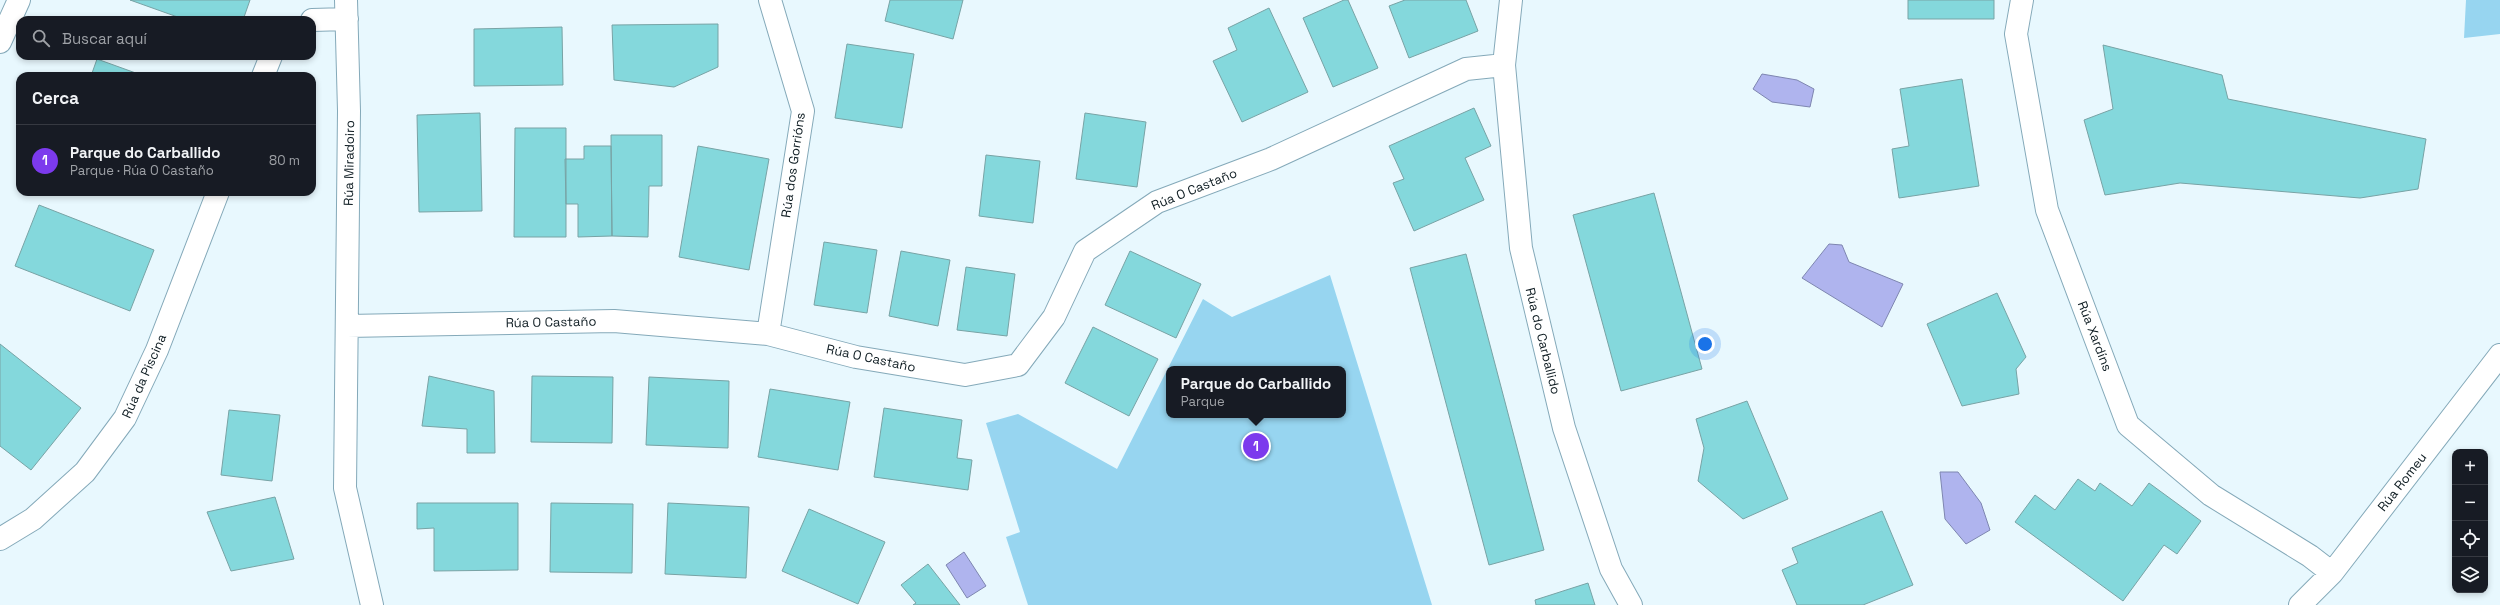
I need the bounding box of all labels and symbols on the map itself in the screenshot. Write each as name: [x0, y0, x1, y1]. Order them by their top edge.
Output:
street label: Rúa dos Gorrións: [777, 111, 809, 219]
street label: Rúa Miradoiro: [340, 120, 358, 206]
street label: Rúa O Castaño: [1149, 164, 1239, 214]
street label: Rúa do Carballido: [1522, 286, 1564, 396]
street label: Rúa Xardíns: [2074, 299, 2116, 374]
street label: Rúa O Castaño: [505, 313, 597, 331]
street label: Rúa da Piscina: [118, 331, 170, 421]
your location: [1695, 334, 1715, 354]
street label: Rúa O Castaño: [825, 340, 917, 376]
pin: 1: [1243, 431, 1269, 461]
street label: Rúa Romeu: [2374, 449, 2430, 515]

